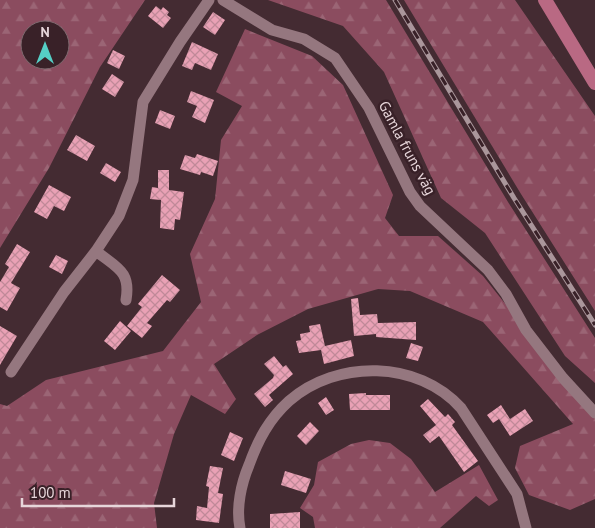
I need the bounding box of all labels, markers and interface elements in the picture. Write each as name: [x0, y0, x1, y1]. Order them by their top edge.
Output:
north arrow: [20, 20, 70, 70]
text: N: [40, 23, 50, 41]
street label: Gamla fruns väg: [375, 98, 440, 198]
scale bar: [22, 476, 175, 508]
text: 100 m: [30, 483, 71, 502]

